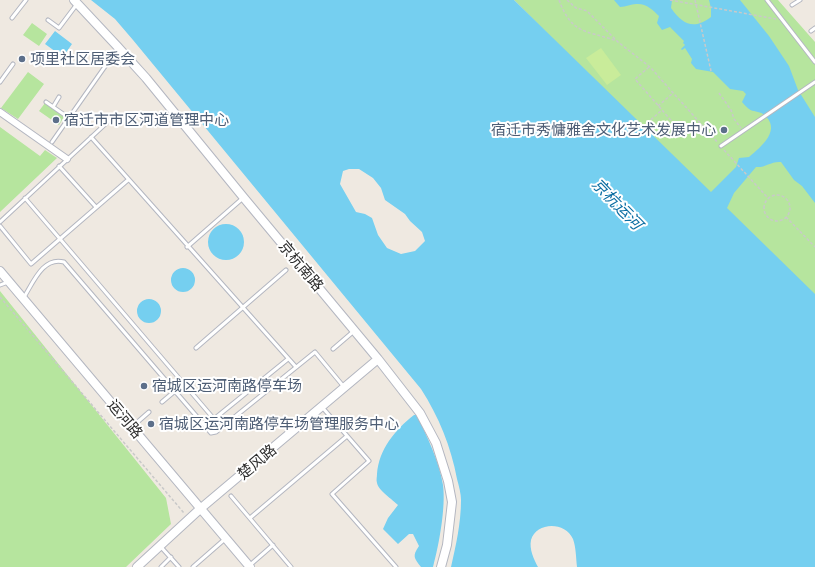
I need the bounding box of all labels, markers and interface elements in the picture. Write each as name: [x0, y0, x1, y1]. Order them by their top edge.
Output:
place label: 项里社区居委会: [30, 50, 135, 68]
marker: 项里社区居委会: [17, 54, 27, 64]
place label: 宿迁市市区河道管理中心: [64, 111, 229, 129]
marker: 宿迁市市区河道管理中心: [51, 115, 61, 125]
place label: 宿迁市秀慵雅舍文化艺术发展中心: [491, 121, 716, 139]
marker: 宿迁市秀慵雅舍文化艺术发展中心: [719, 125, 729, 135]
water label: 京杭运河: [588, 174, 646, 234]
street label: 京杭南路: [275, 237, 327, 295]
place label: 宿城区运河南路停车场: [152, 377, 302, 395]
marker: 宿城区运河南路停车场: [139, 381, 149, 391]
street label: 运河路: [104, 396, 146, 442]
place label: 宿城区运河南路停车场管理服务中心: [159, 415, 399, 433]
marker: 宿城区运河南路停车场管理服务中心: [146, 419, 156, 429]
street label: 楚风路: [234, 441, 280, 483]

